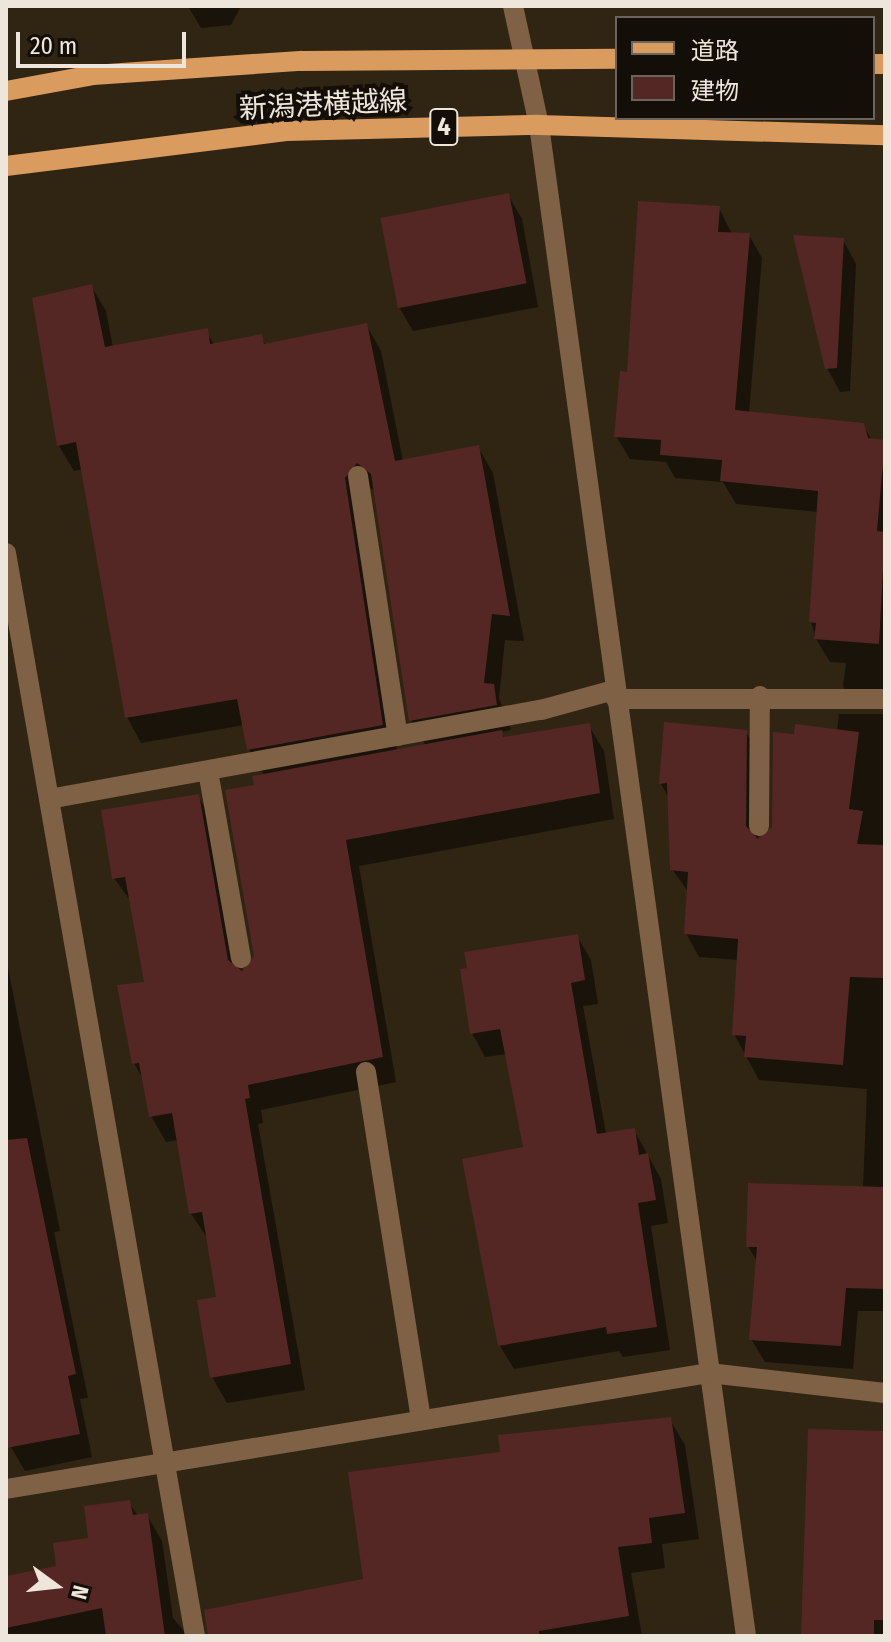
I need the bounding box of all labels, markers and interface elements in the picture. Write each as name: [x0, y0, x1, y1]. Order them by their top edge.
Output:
scale bar: [20, 16, 190, 66]
legend: [615, 16, 875, 120]
text: 20 m: [30, 32, 77, 60]
text: 道路: [691, 37, 739, 65]
text: 建物: [691, 77, 739, 105]
street label: 新潟港横越線: [238, 84, 408, 126]
road number: 4: [428, 105, 460, 149]
north arrow: [16, 1546, 96, 1626]
text: N: [65, 1582, 94, 1602]

